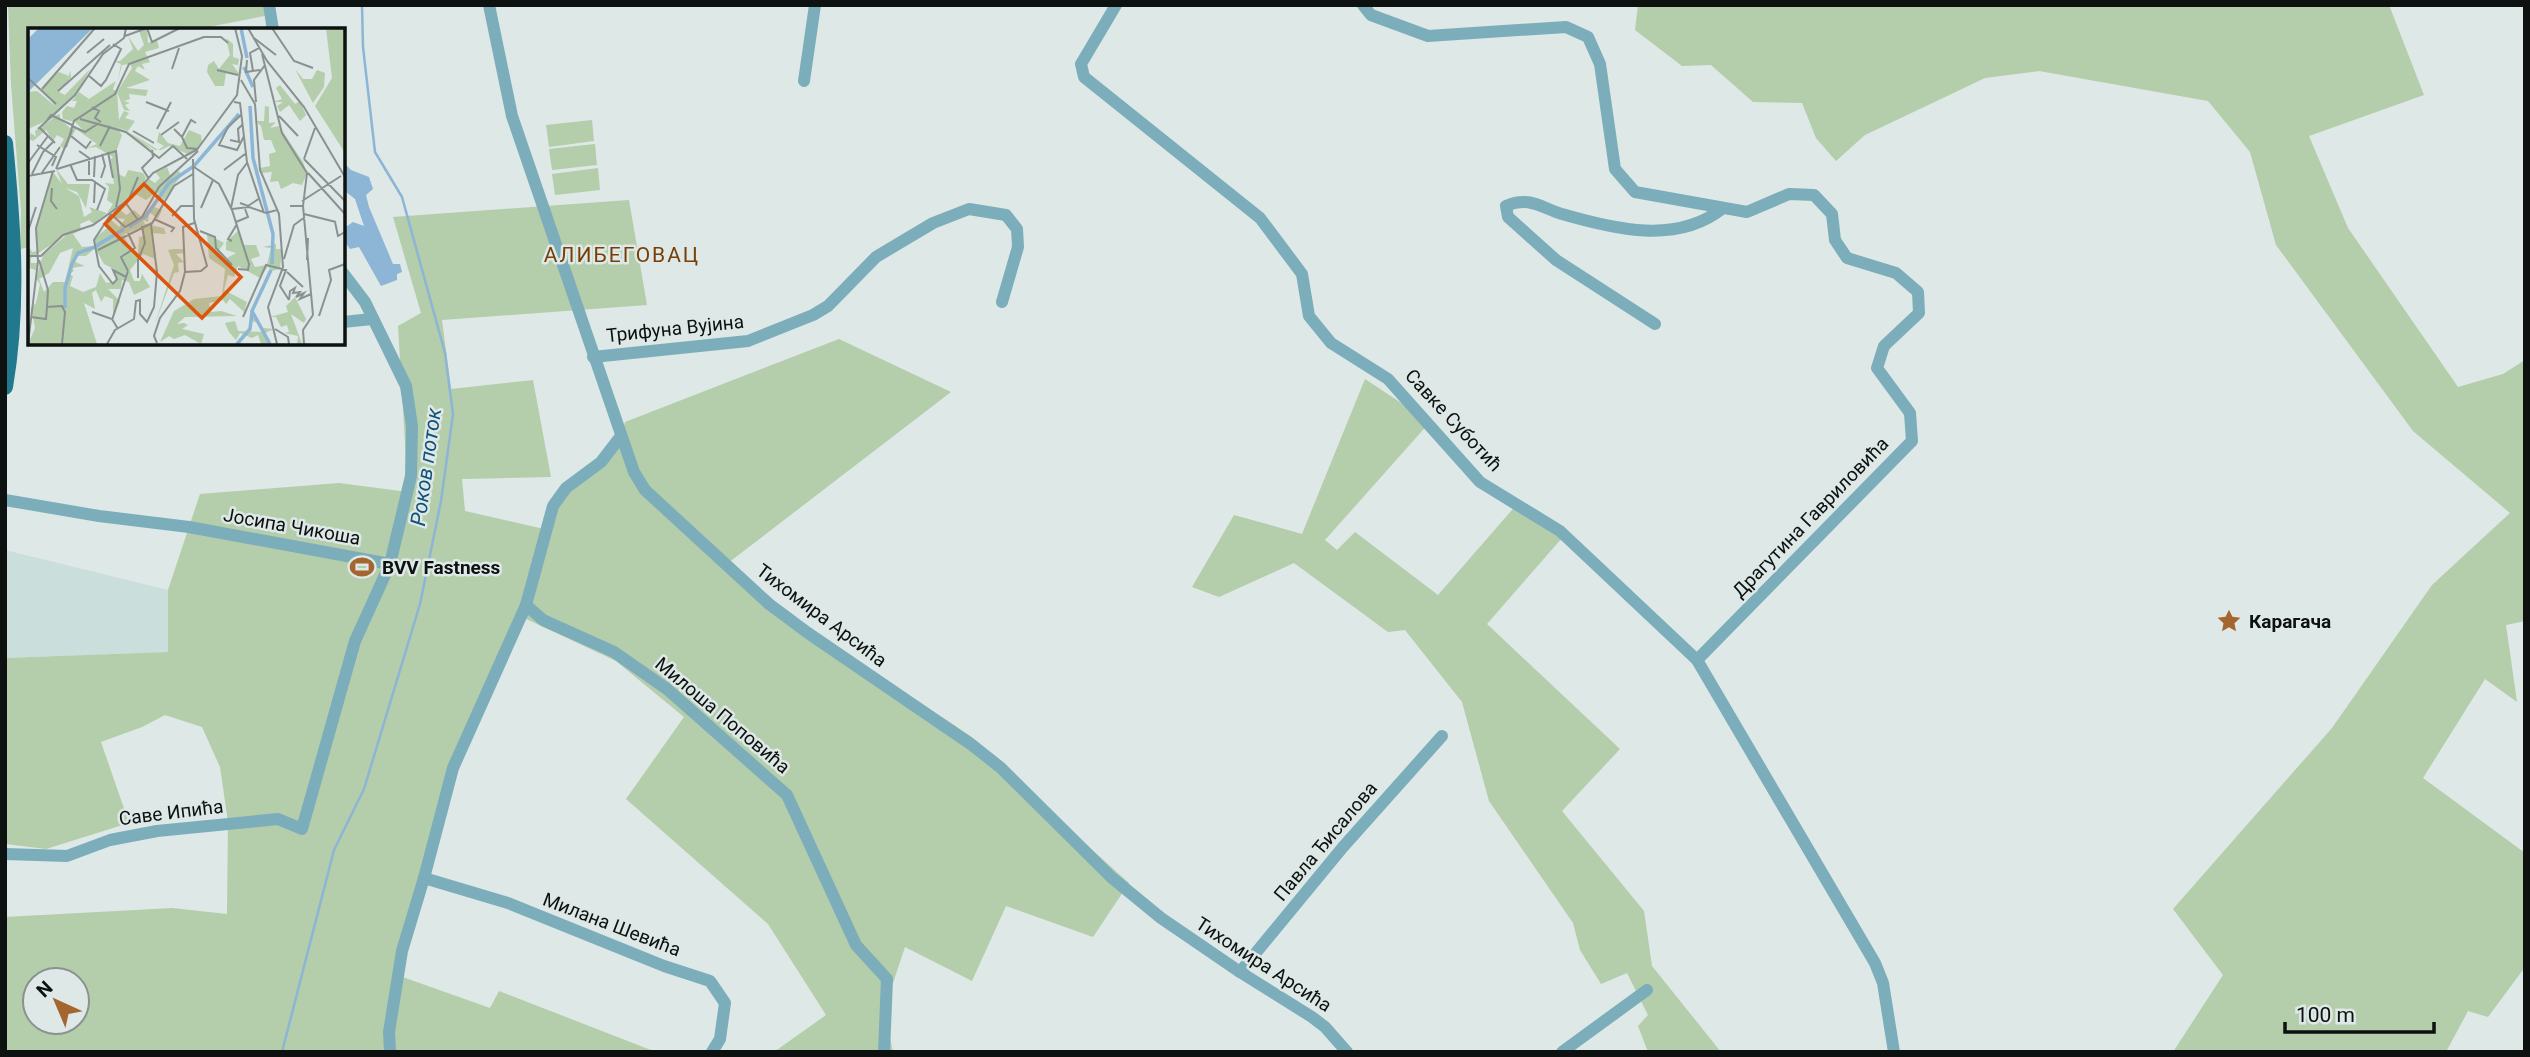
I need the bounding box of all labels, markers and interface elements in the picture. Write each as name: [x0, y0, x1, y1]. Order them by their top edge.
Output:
inset map: [28, 28, 345, 345]
district label: АЛИБЕГОВАЦ: [544, 243, 700, 267]
street label: Трифуна Вујина: [605, 310, 745, 347]
street label: Савке Суботић: [1400, 364, 1507, 476]
water label: Роков поток: [406, 406, 446, 527]
street label: Драгутина Гавриловића: [1728, 432, 1893, 603]
street label: Јосипа Чикоша: [222, 503, 362, 550]
sports icon: BVV Fastness: [348, 553, 376, 581]
place label: BVV Fastness: [382, 556, 501, 579]
street label: Тихомира Арсића: [752, 559, 891, 672]
place icon: Карагача: [2215, 607, 2243, 635]
place label: Карагача: [2249, 610, 2331, 633]
street label: Милоша Поповића: [651, 652, 795, 778]
street label: Павла Ђисалова: [1269, 777, 1382, 906]
street label: Саве Ипића: [118, 795, 225, 830]
street label: Милана Шевића: [540, 888, 684, 961]
street label: Тихомира Арсића: [1192, 912, 1336, 1017]
north arrow: [21, 966, 91, 1036]
text: N: [32, 976, 57, 1002]
scale bar: [2285, 990, 2434, 1034]
text: 100 m: [2296, 1003, 2355, 1027]

